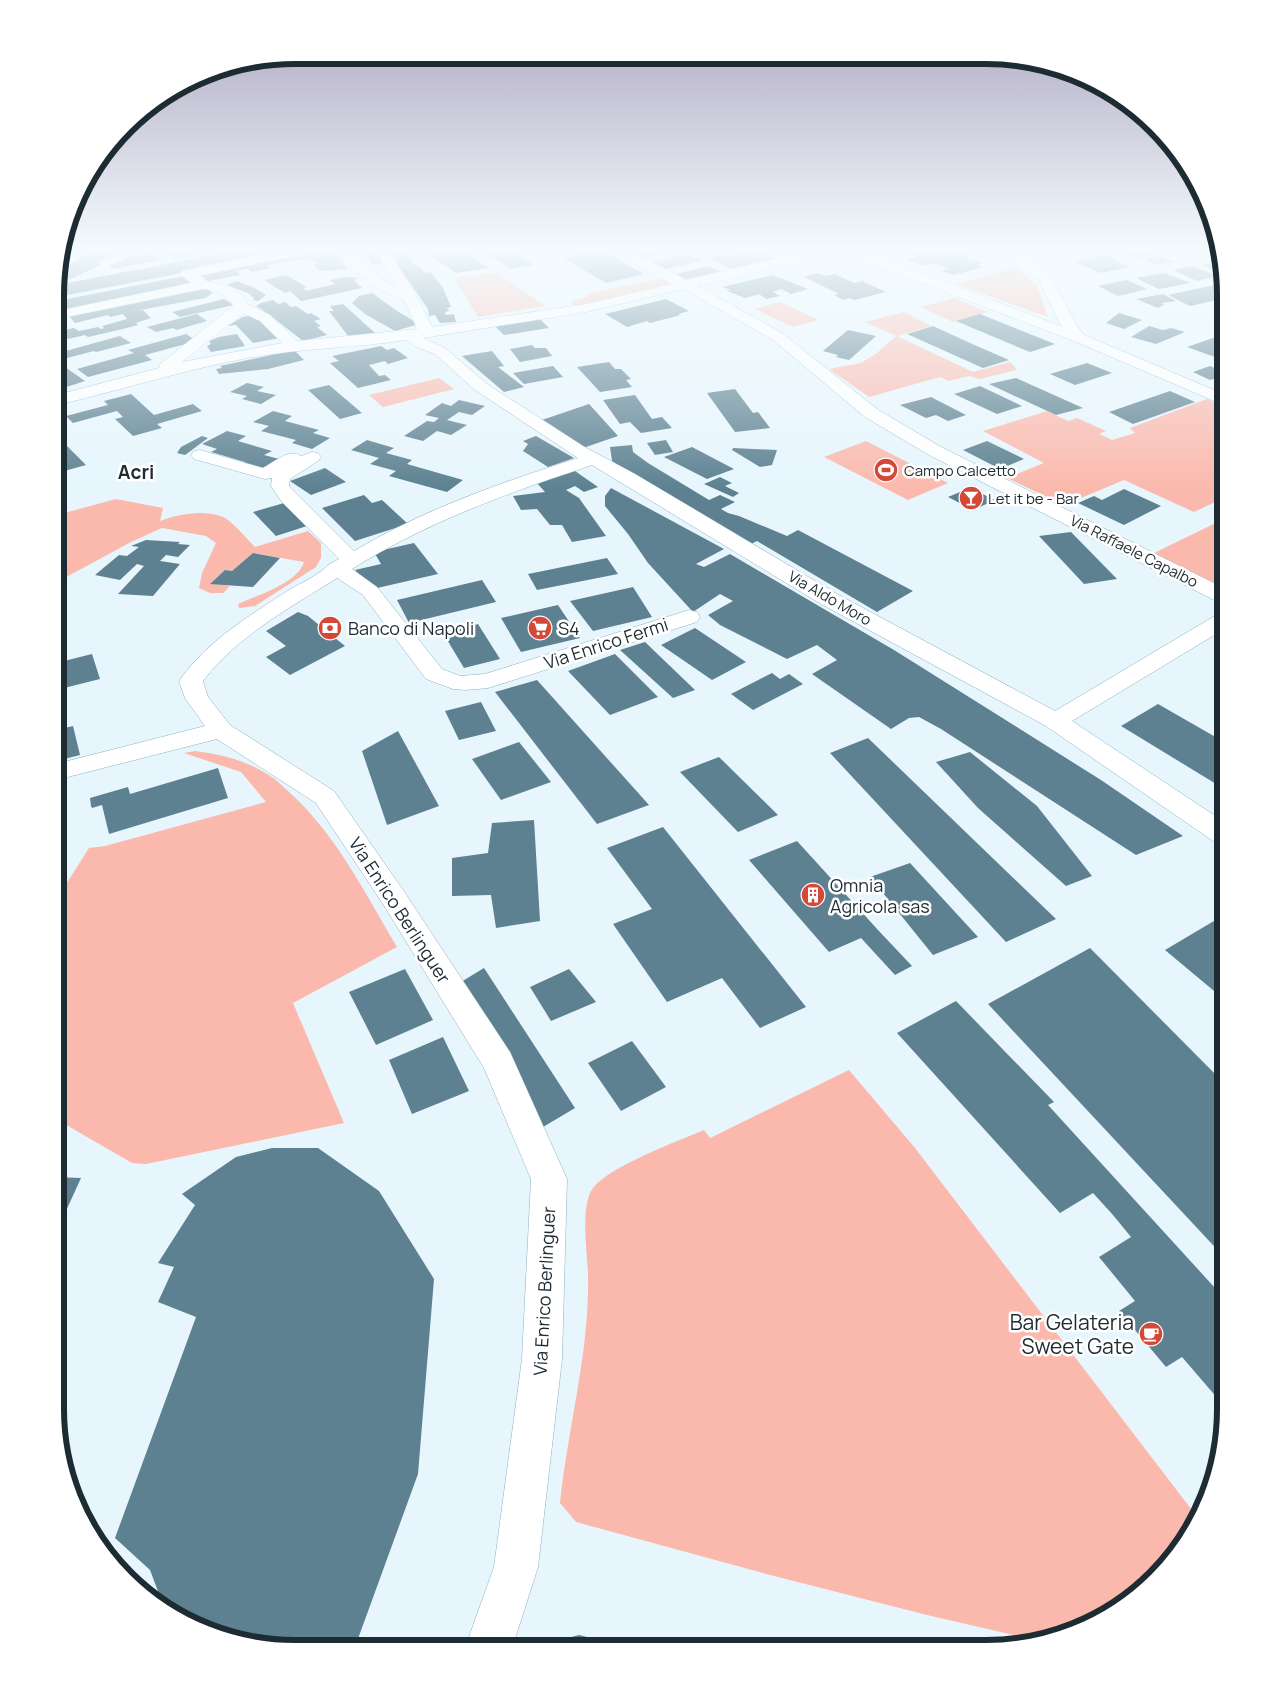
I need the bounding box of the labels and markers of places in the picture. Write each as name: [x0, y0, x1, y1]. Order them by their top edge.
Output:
sports icon: Campo Calcetto: [873, 457, 899, 483]
place label: Campo Calcetto: [904, 460, 1016, 481]
bar icon: Let it be - Bar: [958, 485, 984, 511]
place label: Let it be - Bar: [988, 488, 1079, 509]
bank icon: Banco di Napoli: [317, 615, 343, 641]
supermarket icon: S4: [527, 615, 553, 641]
place label: Banco di Napoli: [348, 616, 474, 640]
place label: S4: [558, 616, 580, 640]
place label: Omnia Agricola sas: [830, 873, 930, 918]
building icon: Omnia Agricola sas: [800, 882, 826, 908]
place label: Bar Gelateria Sweet Gate: [1010, 1308, 1134, 1360]
cafe icon: Bar Gelateria Sweet Gate: [1138, 1321, 1164, 1347]

